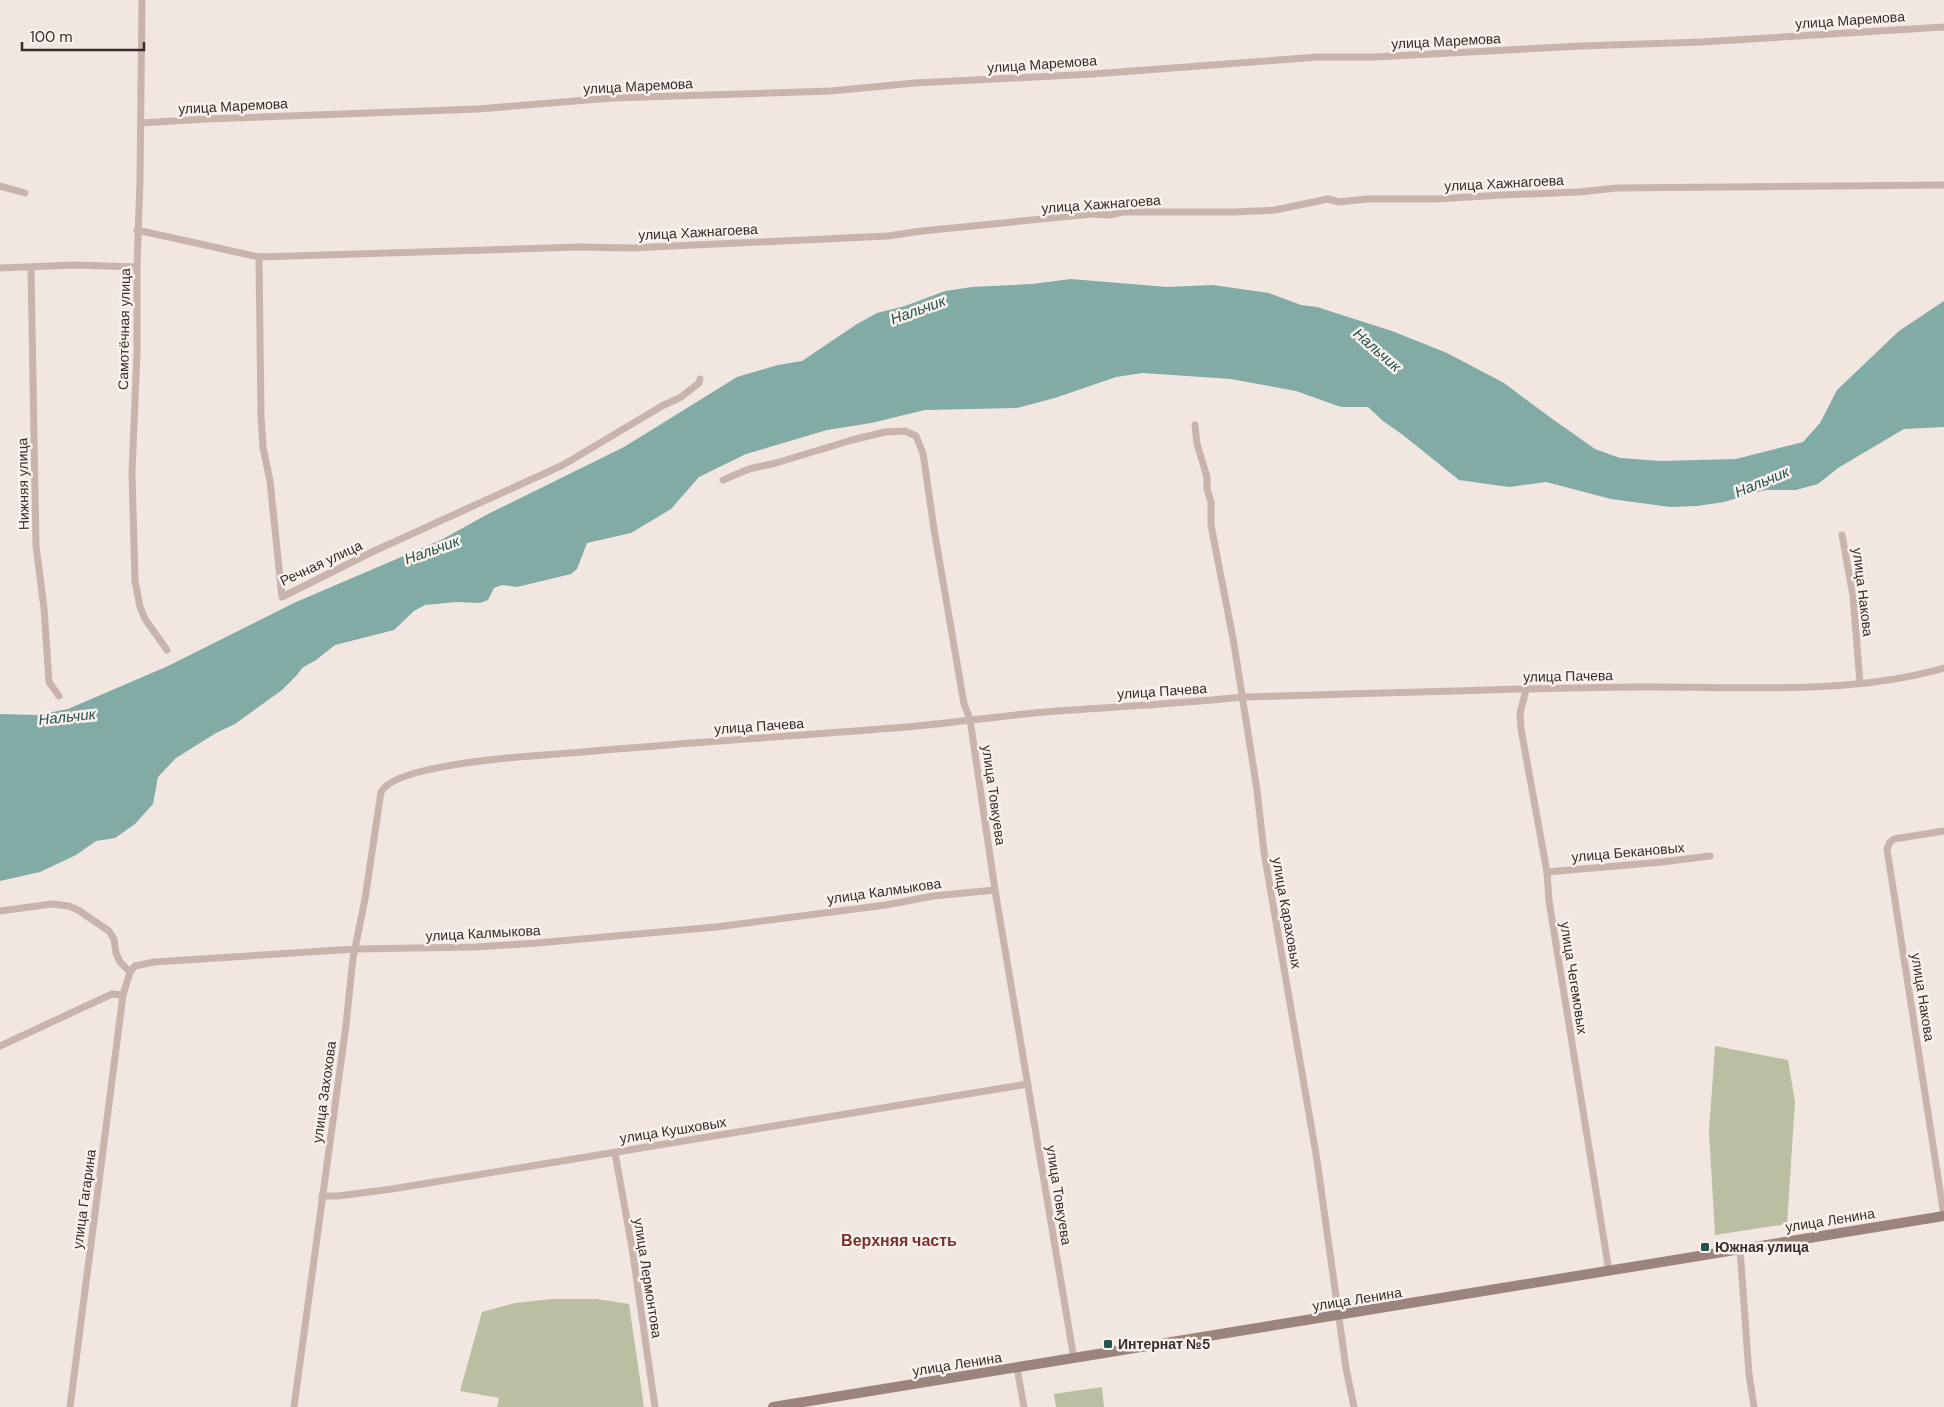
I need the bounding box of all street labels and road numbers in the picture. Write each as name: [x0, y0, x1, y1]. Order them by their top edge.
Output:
street label: улица Маремова: [1795, 7, 1906, 33]
street label: улица Маремова: [1391, 29, 1502, 53]
street label: улица Маремова: [987, 51, 1098, 77]
street label: улица Маремова: [583, 74, 694, 98]
street label: улица Маремова: [178, 94, 289, 118]
street label: улица Хажнагоева: [1444, 171, 1564, 195]
street label: улица Хажнагоева: [1041, 191, 1162, 217]
street label: улица Хажнагоева: [638, 220, 758, 244]
street label: Самотёчная улица: [114, 268, 134, 390]
street label: Нижняя улица: [13, 437, 33, 530]
street label: Речная улица: [277, 536, 365, 590]
street label: улица Накова: [1849, 547, 1877, 638]
street label: улица Пачева: [1523, 666, 1613, 686]
street label: улица Пачева: [1117, 679, 1208, 703]
street label: улица Пачева: [714, 714, 805, 738]
street label: улица Товкуева: [978, 744, 1010, 846]
street label: улица Бекановых: [1571, 838, 1685, 866]
street label: улица Караховых: [1268, 856, 1306, 970]
street label: улица Калмыкова: [826, 874, 942, 908]
street label: улица Чегемовых: [1556, 920, 1592, 1036]
street label: улица Калмыкова: [425, 921, 541, 945]
street label: улица Накова: [1907, 952, 1939, 1043]
street label: улица Захохова: [308, 1040, 340, 1144]
street label: улица Кушховых: [618, 1113, 728, 1147]
street label: улица Товкуева: [1042, 1144, 1076, 1246]
street label: улица Гагарина: [68, 1148, 100, 1250]
street label: улица Ленина: [1784, 1204, 1876, 1236]
street label: улица Лермонтова: [630, 1217, 666, 1339]
street label: улица Ленина: [1311, 1283, 1403, 1315]
street label: улица Ленина: [911, 1348, 1003, 1380]

